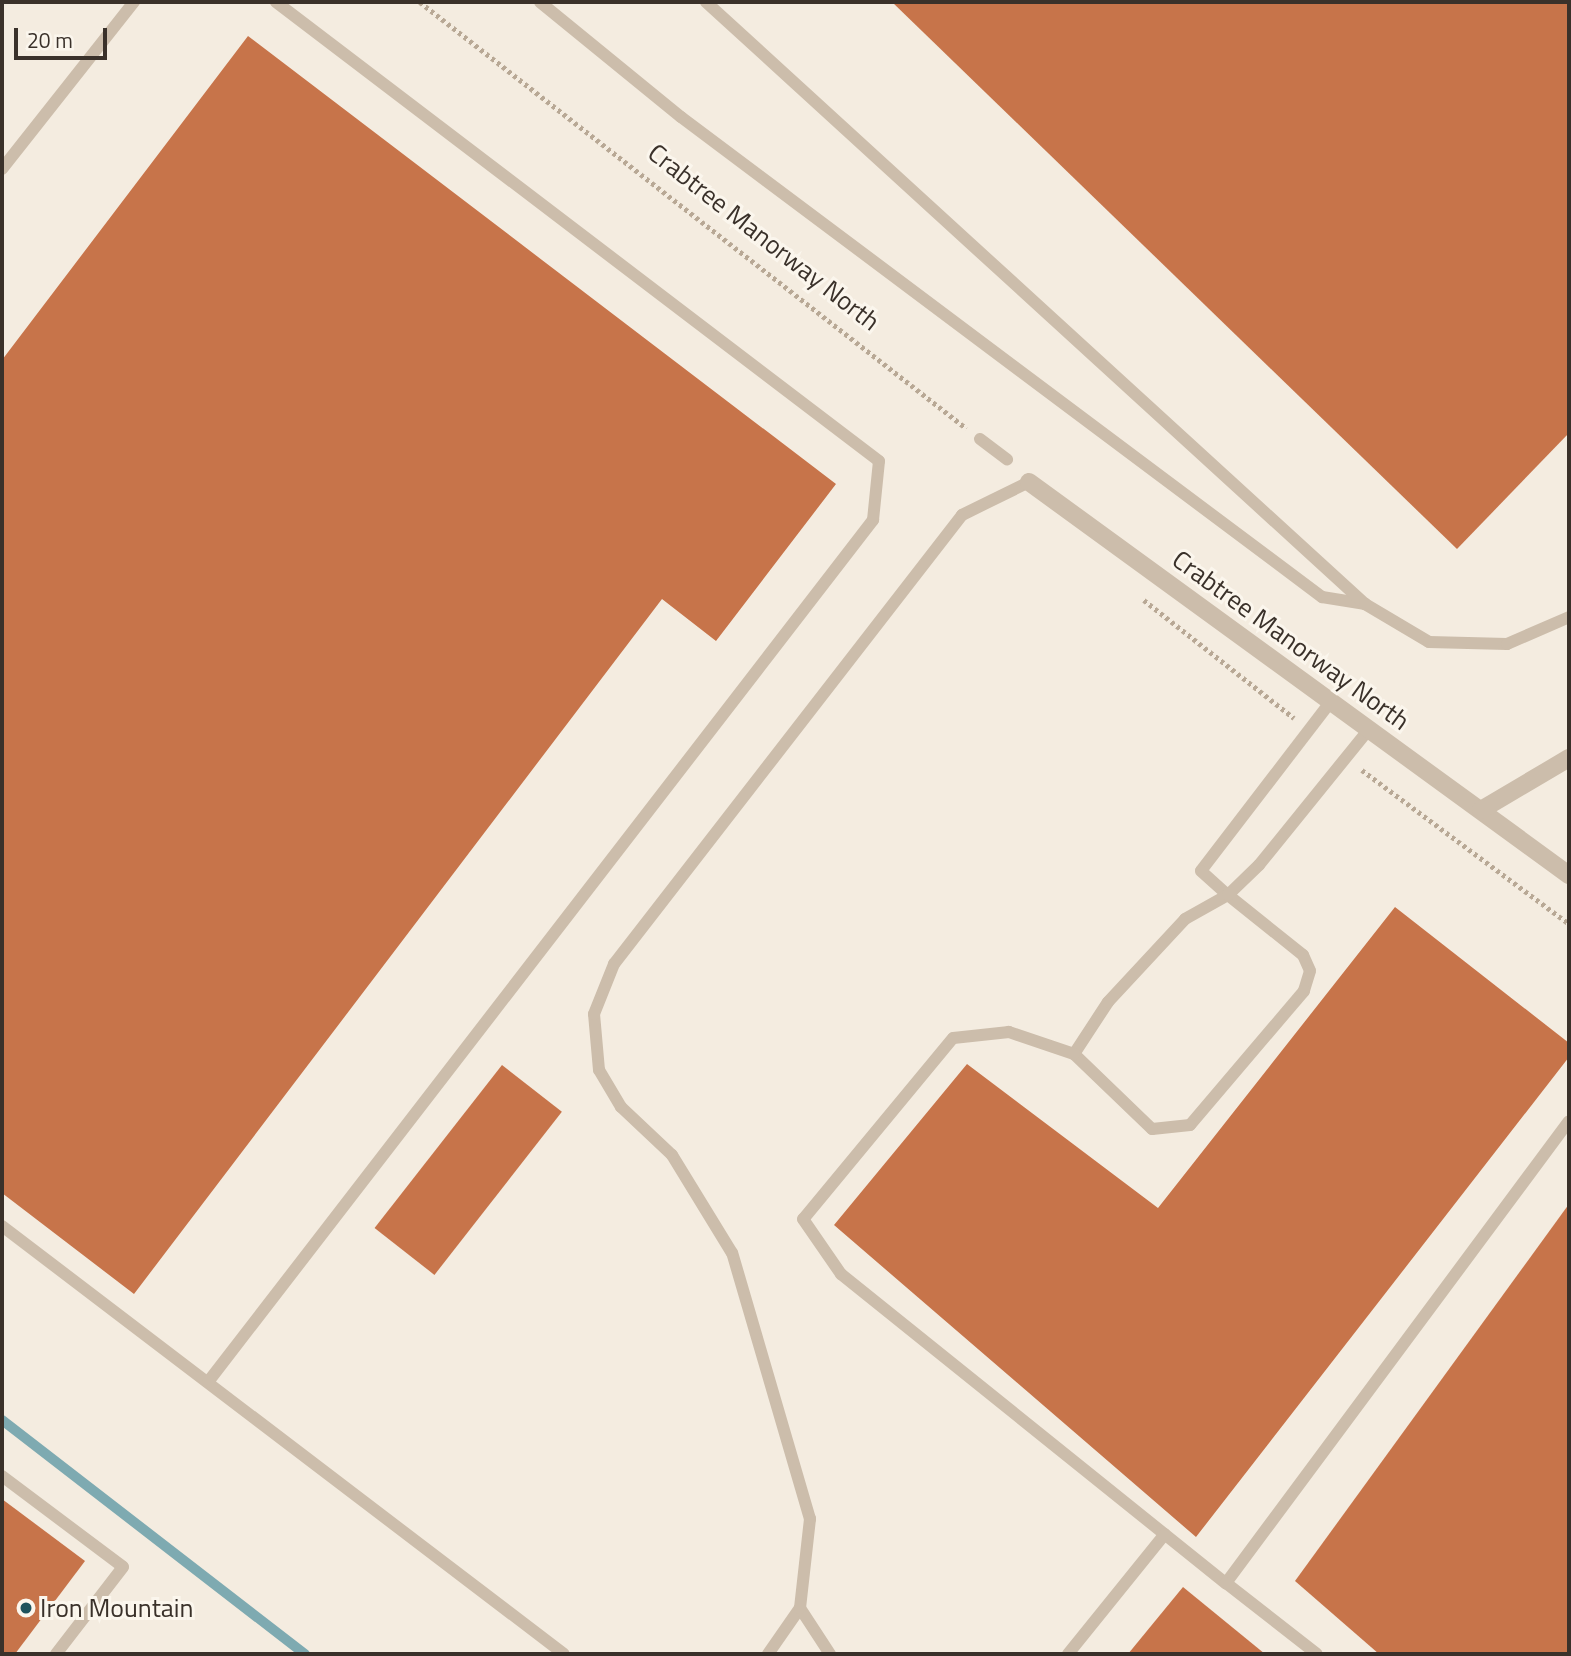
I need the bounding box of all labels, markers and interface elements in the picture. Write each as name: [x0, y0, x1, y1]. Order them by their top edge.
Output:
scale bar: [18, 14, 110, 58]
text: 20 m: [27, 24, 73, 56]
street label: Crabtree Manorway North: [642, 137, 886, 337]
street label: Crabtree Manorway North: [1166, 544, 1416, 736]
place label: Iron Mountain: [40, 1592, 193, 1624]
marker: Iron Mountain: [18, 1600, 34, 1616]

